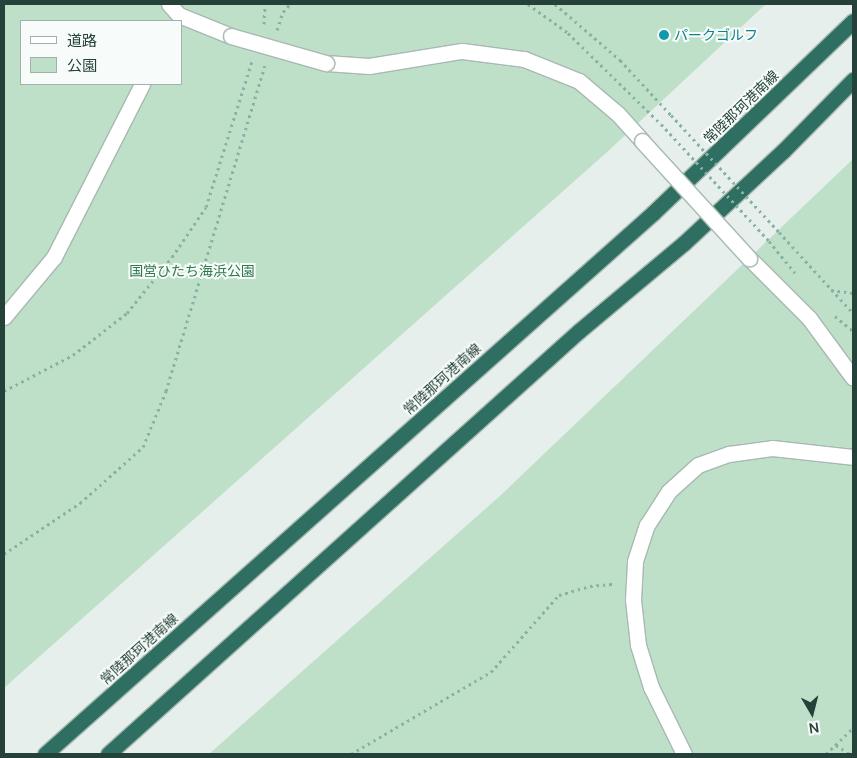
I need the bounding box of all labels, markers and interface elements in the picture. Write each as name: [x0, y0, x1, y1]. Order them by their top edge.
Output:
legend: [20, 20, 182, 85]
place label: パークゴルフ: [674, 27, 758, 43]
marker: パークゴルフ: [658, 29, 670, 41]
text: 道路: [67, 30, 97, 51]
text: 公園: [67, 55, 97, 76]
street label: 常陸那珂港南線: [700, 67, 782, 147]
park label: 国営ひたち海浜公園: [129, 263, 255, 279]
street label: 常陸那珂港南線: [400, 340, 484, 418]
street label: 常陸那珂港南線: [97, 610, 181, 688]
north arrow: [787, 688, 837, 738]
text: N: [808, 718, 820, 738]

